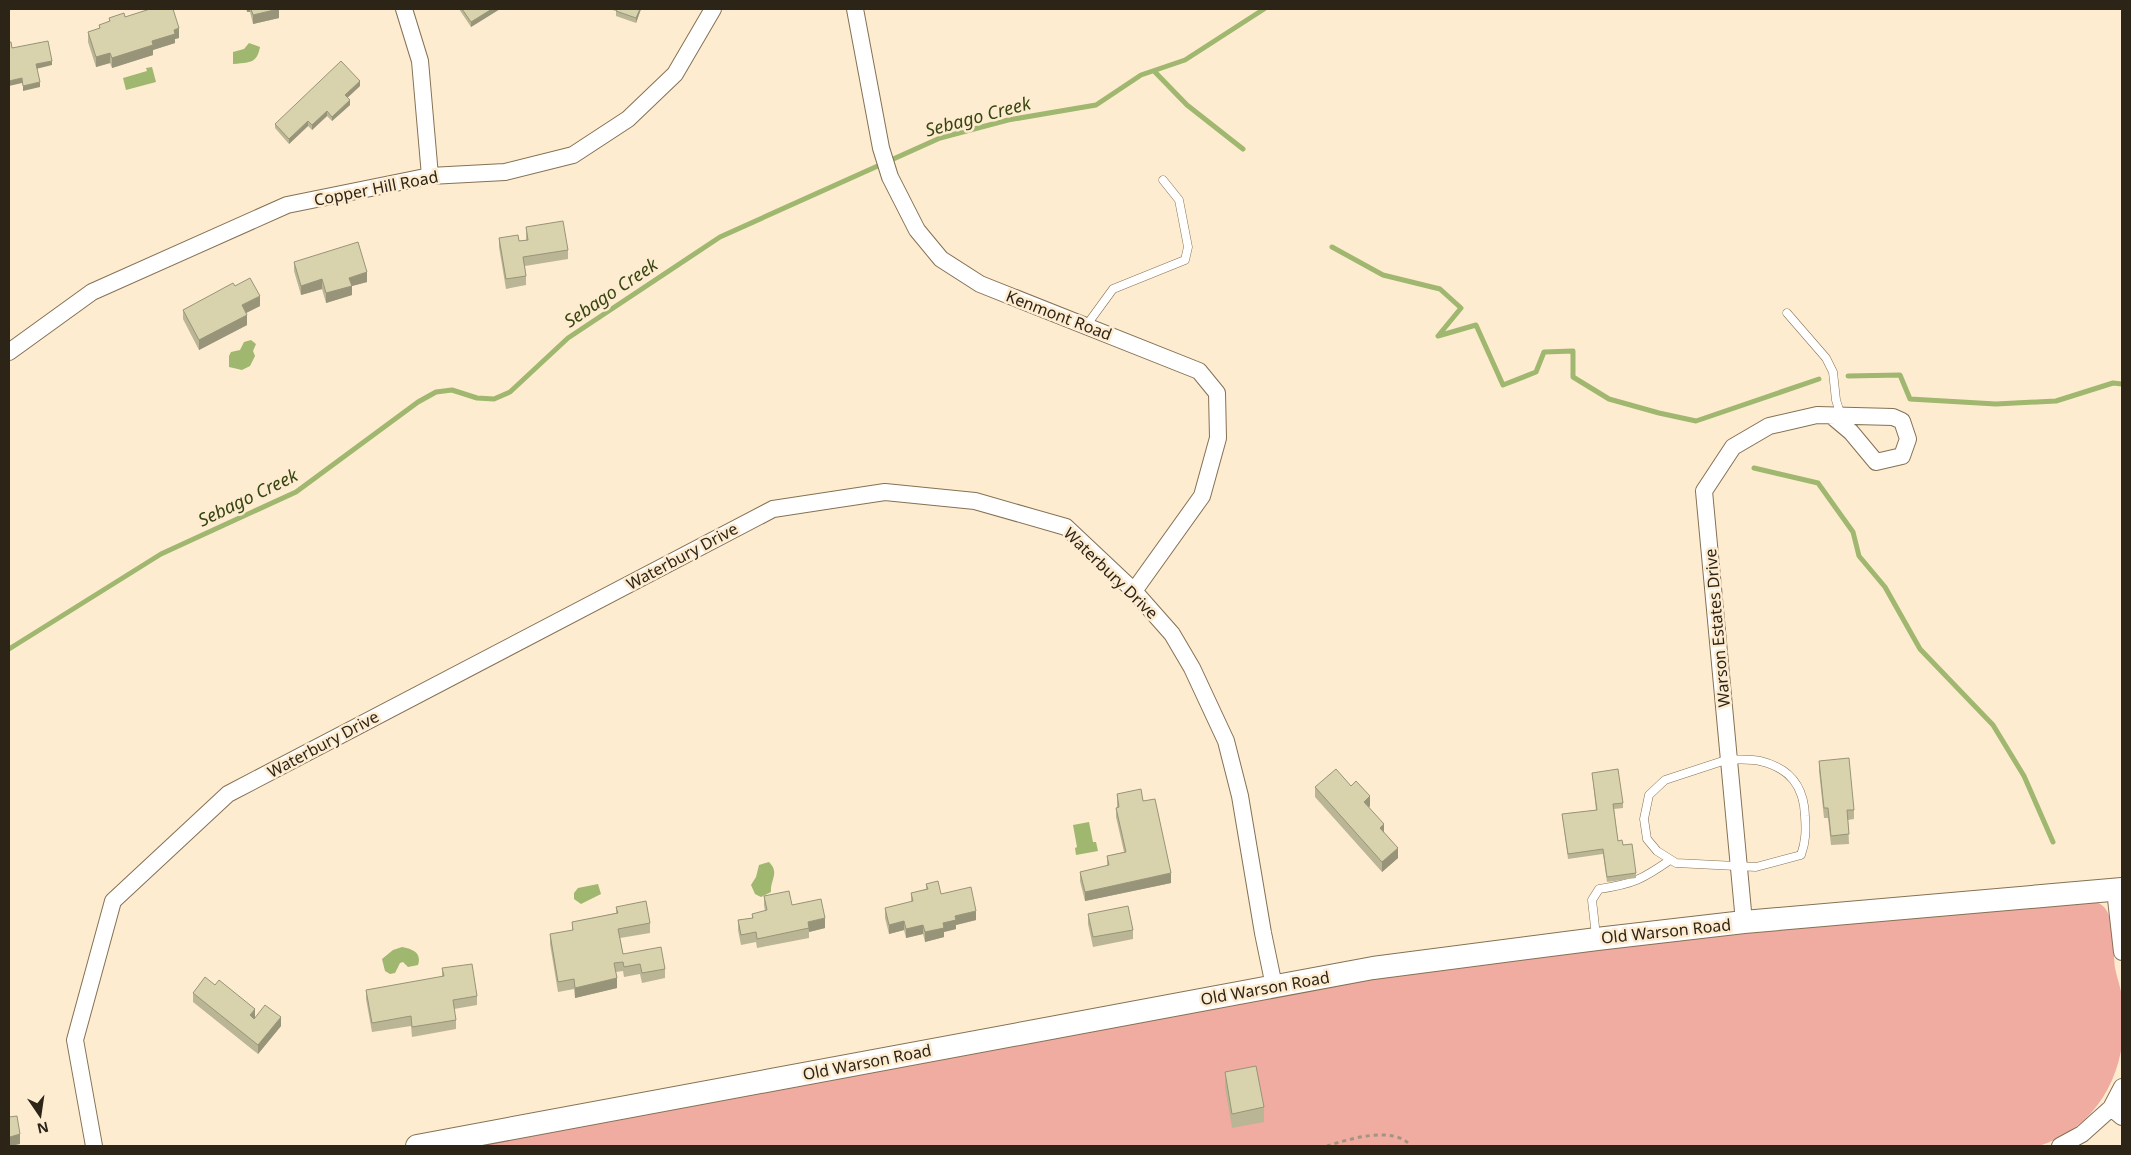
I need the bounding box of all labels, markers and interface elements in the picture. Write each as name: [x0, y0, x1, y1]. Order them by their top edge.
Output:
water label: Sebago Creek: [922, 90, 1034, 142]
street label: Copper Hill Road: [312, 165, 440, 211]
water label: Sebago Creek: [559, 251, 663, 332]
street label: Kenmont Road: [1003, 285, 1115, 345]
water label: Sebago Creek: [194, 462, 302, 532]
street label: Waterbury Drive: [622, 517, 742, 595]
street label: Waterbury Drive: [1059, 522, 1163, 624]
street label: Warson Estates Drive: [1699, 548, 1735, 708]
street label: Waterbury Drive: [263, 705, 383, 783]
street label: Old Warson Road: [1600, 913, 1732, 949]
street label: Old Warson Road: [1199, 966, 1331, 1010]
street label: Old Warson Road: [801, 1039, 933, 1085]
north arrow: [15, 1090, 65, 1140]
text: N: [35, 1118, 51, 1139]

